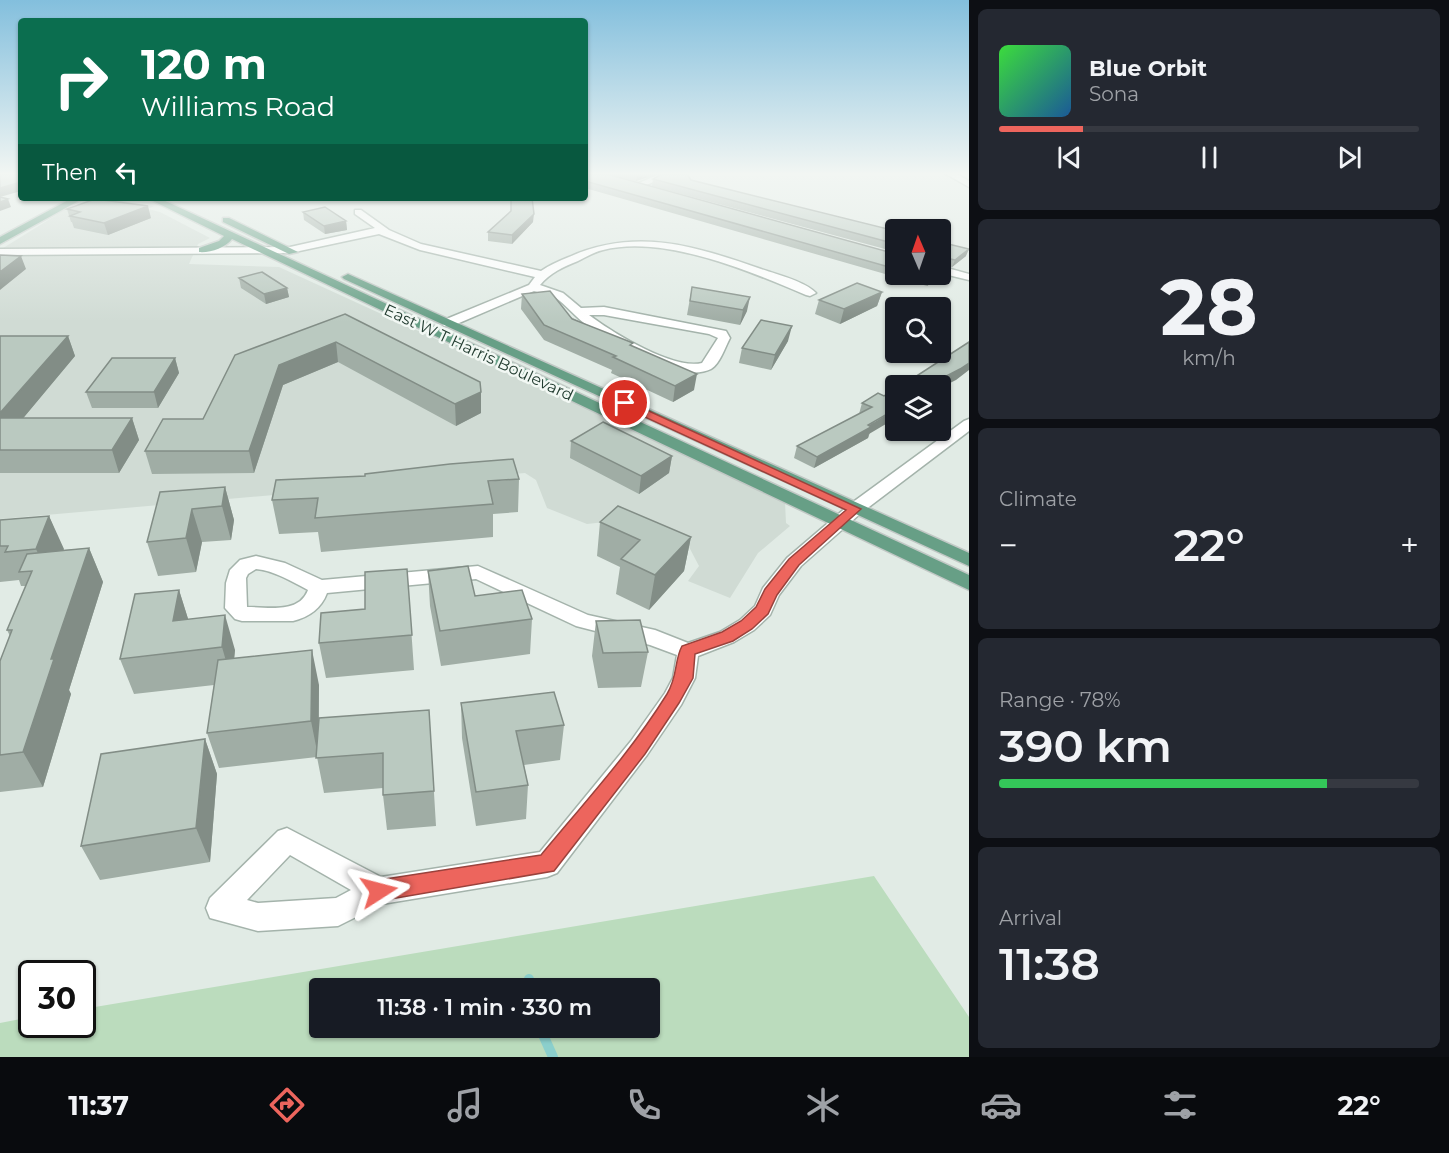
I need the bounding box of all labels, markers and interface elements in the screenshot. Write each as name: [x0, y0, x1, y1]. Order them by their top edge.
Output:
text: 120 m: [141, 38, 267, 90]
icon: right: [42, 42, 120, 120]
text: Blue Orbit: [1089, 55, 1207, 82]
text: Sona: [1089, 82, 1139, 106]
text: Williams Road: [141, 90, 335, 123]
icon: previous: [1053, 141, 1086, 174]
icon: pause: [1193, 141, 1226, 174]
icon: next: [1333, 141, 1366, 174]
icon: left: [110, 156, 143, 189]
text: Then: [42, 159, 98, 186]
north arrow: [885, 219, 951, 285]
map controls: [885, 219, 951, 441]
text: 28: [1160, 259, 1258, 355]
button: search: [885, 297, 951, 363]
street label: East W T Harris Boulevard: [381, 300, 576, 405]
text: km/h: [1182, 346, 1236, 370]
button: layers: [885, 375, 951, 441]
pin: [599, 377, 650, 428]
icon: arrive: [608, 386, 641, 419]
text: Climate: [999, 487, 1077, 511]
text: 22°: [1173, 517, 1245, 572]
text: −: [999, 525, 1018, 565]
text: +: [1400, 525, 1419, 565]
text: Range · 78%: [999, 688, 1121, 712]
text: 390 km: [999, 718, 1172, 773]
position arrow: [347, 859, 411, 923]
text: Arrival: [999, 906, 1062, 930]
text: 11:38: [999, 936, 1100, 991]
speed limit sign: 30: [18, 960, 96, 1038]
text: 11:38 · 1 min · 330 m: [377, 994, 592, 1021]
icon: directions: [266, 1084, 308, 1126]
icon: music: [444, 1084, 486, 1126]
icon: phone: [623, 1084, 665, 1126]
icon: climate: [802, 1084, 844, 1126]
icon: car: [980, 1084, 1022, 1126]
icon: filters: [1159, 1084, 1201, 1126]
text: 11:37: [68, 1089, 129, 1122]
text: 22°: [1337, 1089, 1381, 1122]

